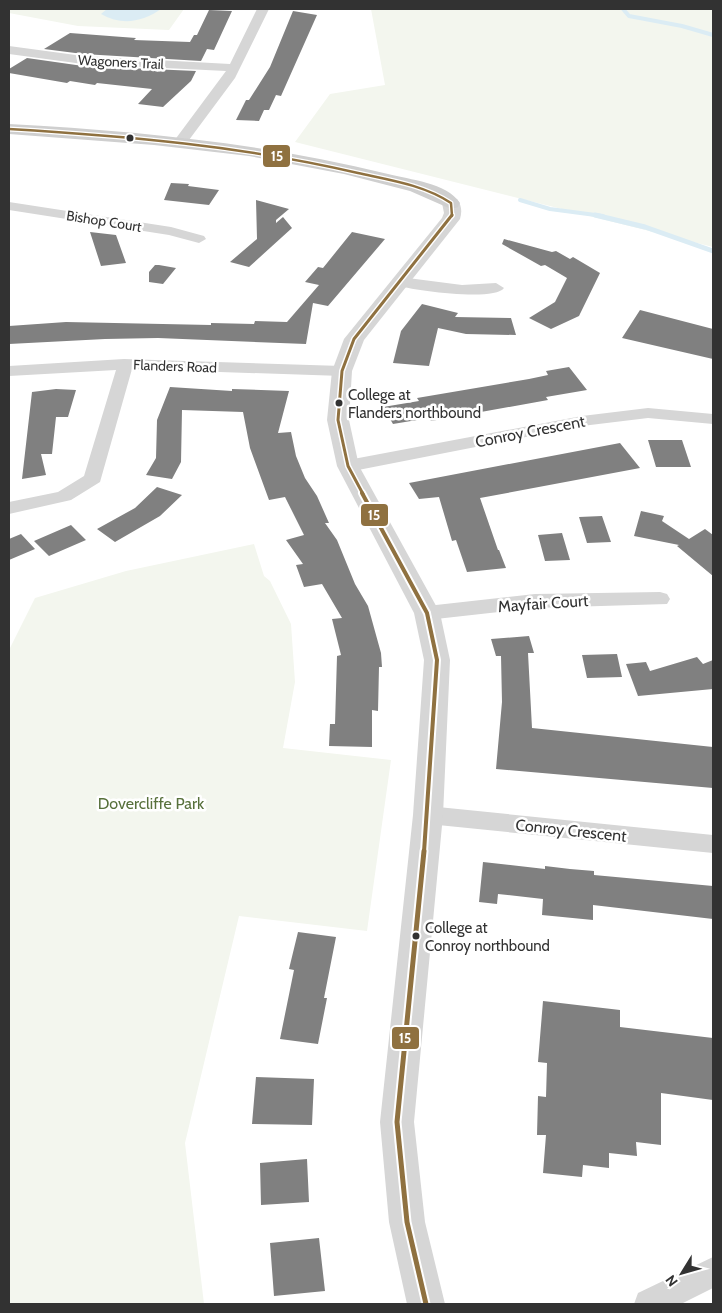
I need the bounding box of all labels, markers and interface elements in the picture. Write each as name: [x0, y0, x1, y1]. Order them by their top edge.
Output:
street label: Wagoners Trail: [78, 51, 165, 73]
unlabelled marker: [125, 133, 135, 143]
line badge: 15: [262, 144, 291, 168]
text: 15: [271, 147, 283, 165]
street label: Bishop Court: [65, 206, 143, 236]
street label: Flanders Road: [133, 356, 217, 376]
place label: College at Flanders northbound: [348, 386, 481, 422]
marker: College at Flanders northbound: [334, 398, 344, 408]
street label: Conroy Crescent: [474, 411, 587, 451]
line badge: 15: [360, 503, 389, 527]
text: 15: [368, 506, 380, 524]
street label: Mayfair Court: [497, 591, 589, 616]
park label: Dovercliffe Park: [98, 794, 205, 813]
street label: Conroy Crescent: [515, 815, 628, 846]
place label: College at Conroy northbound: [425, 919, 550, 955]
marker: College at Conroy northbound: [411, 931, 421, 941]
line badge: 15: [391, 1026, 420, 1050]
text: 15: [399, 1029, 411, 1047]
north arrow: [657, 1248, 707, 1298]
text: N: [661, 1271, 682, 1290]

